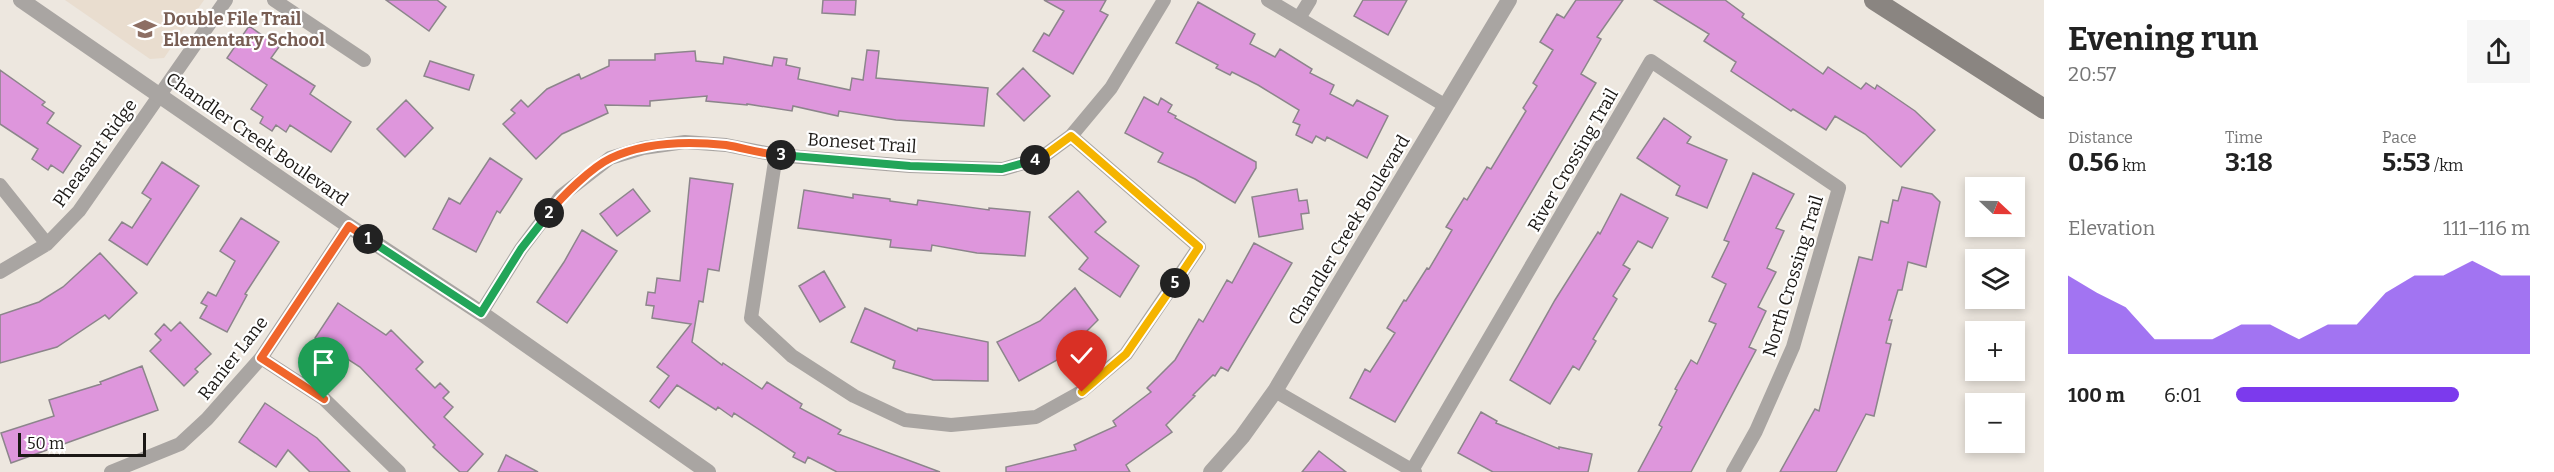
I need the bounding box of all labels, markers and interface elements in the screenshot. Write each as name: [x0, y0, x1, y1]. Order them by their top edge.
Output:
place label: Double File Trail Elementary School: [163, 8, 325, 51]
school or university icon: Double File Trail Elementary School: [132, 16, 158, 42]
text: Evening run: [2068, 19, 2258, 59]
button: share: [2467, 20, 2530, 83]
text: 20:57: [2068, 62, 2116, 86]
street label: Chandler Creek Boulevard: [162, 68, 353, 211]
street label: River Crossing Trail: [1523, 84, 1623, 236]
street label: Pheasant Ridge: [48, 94, 142, 212]
street label: Boneset Trail: [807, 128, 917, 158]
text: Distance: [2068, 128, 2133, 147]
text: Time: [2225, 128, 2263, 147]
text: Pace: [2382, 128, 2417, 147]
street label: Chandler Creek Boulevard: [1284, 131, 1415, 329]
pin: 3: [766, 140, 796, 170]
text: 3: [776, 145, 786, 164]
pin: 4: [1020, 145, 1050, 175]
text: 0.56: [2068, 147, 2119, 178]
text: 3:18: [2225, 147, 2273, 178]
text: 5:53: [2382, 147, 2431, 178]
text: 4: [1030, 150, 1040, 169]
text: km: [2119, 156, 2146, 175]
text: /km: [2431, 156, 2463, 175]
north arrow: [1965, 177, 2025, 237]
map controls: [1965, 177, 2025, 453]
street label: North Crossing Trail: [1758, 193, 1828, 359]
pin: 2: [534, 198, 564, 228]
text: 2: [544, 203, 554, 222]
text: Elevation: [2068, 216, 2155, 240]
text: 111–116 m: [2443, 216, 2530, 240]
pin: 1: [353, 224, 383, 254]
text: 1: [365, 229, 371, 248]
button: layers: [1965, 249, 2025, 309]
pin: 5: [1160, 268, 1190, 298]
text: 5: [1171, 273, 1179, 292]
street label: Ranier Lane: [193, 312, 273, 404]
button: +: [1965, 321, 2025, 381]
pin: [1056, 330, 1107, 392]
pin: [298, 337, 349, 399]
icon: check: [1065, 339, 1098, 372]
icon: arrive: [307, 346, 340, 379]
text: 100 m: [2068, 383, 2125, 407]
text: 6:01: [2164, 383, 2201, 407]
button: −: [1965, 393, 2025, 453]
scale bar: [18, 430, 146, 458]
text: 50 m: [27, 434, 64, 453]

